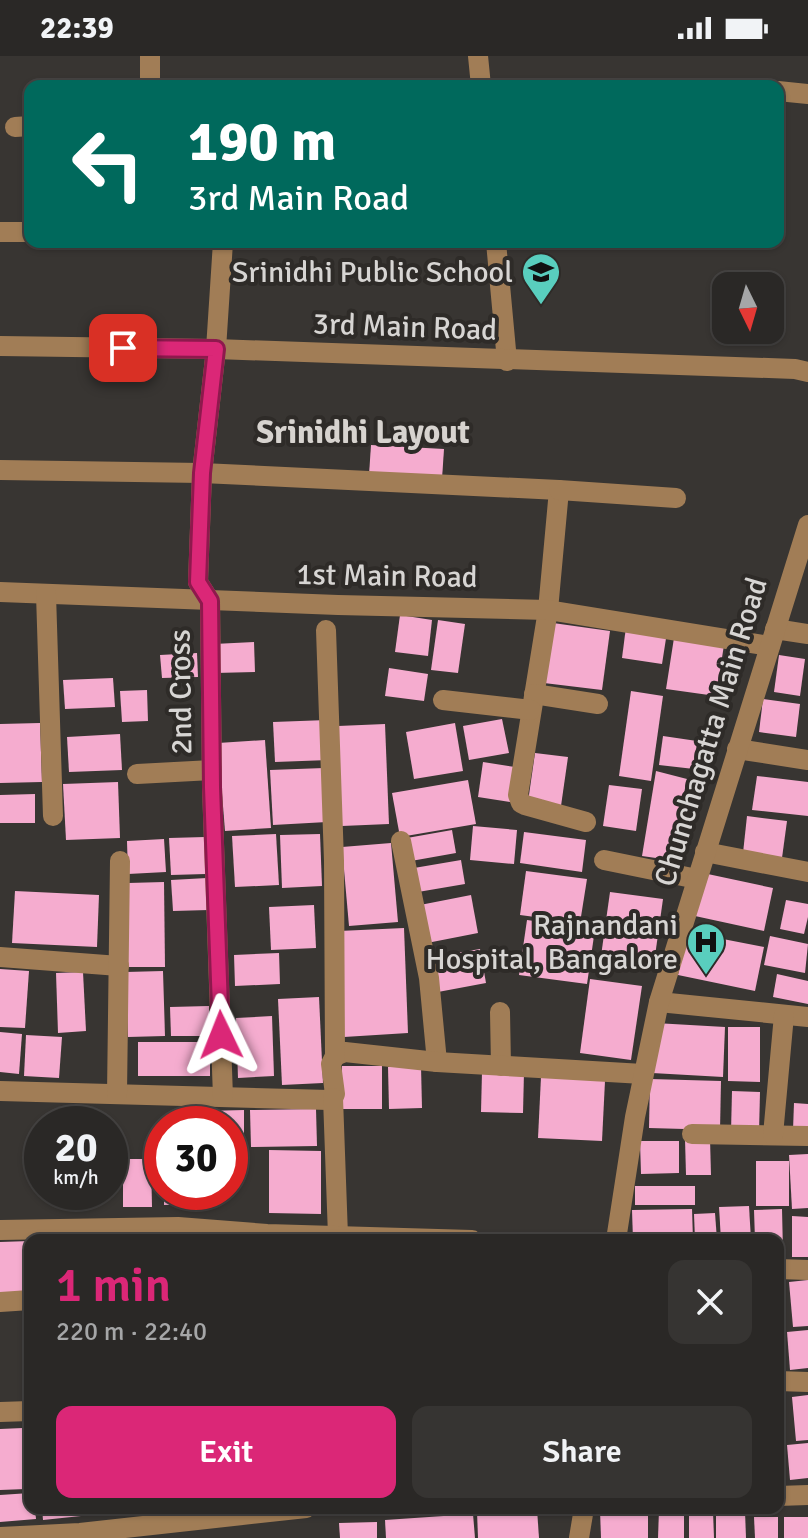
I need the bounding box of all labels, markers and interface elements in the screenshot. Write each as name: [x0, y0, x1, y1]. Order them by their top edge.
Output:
text: 22:39: [40, 10, 114, 47]
text: 190 m: [188, 107, 336, 176]
icon: left: [56, 112, 160, 216]
text: 3rd Main Road: [188, 176, 409, 221]
school or university icon: Srinidhi Public School: [520, 251, 562, 306]
place label: Srinidhi Public School: [232, 254, 513, 291]
north arrow: [712, 272, 784, 344]
map controls: [712, 272, 784, 344]
street label: 3rd Main Road: [312, 305, 498, 349]
pin: [89, 314, 157, 382]
icon: arrive: [101, 326, 145, 370]
district label: Srinidhi Layout: [256, 413, 470, 452]
street label: 1st Main Road: [296, 556, 478, 596]
street label: Chunchagatta Main Road: [646, 573, 776, 891]
street label: 2nd Cross: [161, 629, 201, 755]
place label: Rajnandani Hospital, Bangalore: [426, 907, 678, 978]
hospital icon: Rajnandani Hospital, Bangalore: [685, 921, 727, 976]
position arrow: [179, 993, 263, 1077]
speed limit sign: 30: [144, 1106, 248, 1210]
text: 20: [54, 1123, 98, 1173]
text: km/h: [53, 1165, 99, 1190]
text: 1 min: [56, 1256, 171, 1315]
button: close: [668, 1260, 752, 1344]
text: 220 m · 22:40: [56, 1316, 207, 1348]
button: Exit: [56, 1406, 396, 1498]
button: Share: [412, 1406, 752, 1498]

